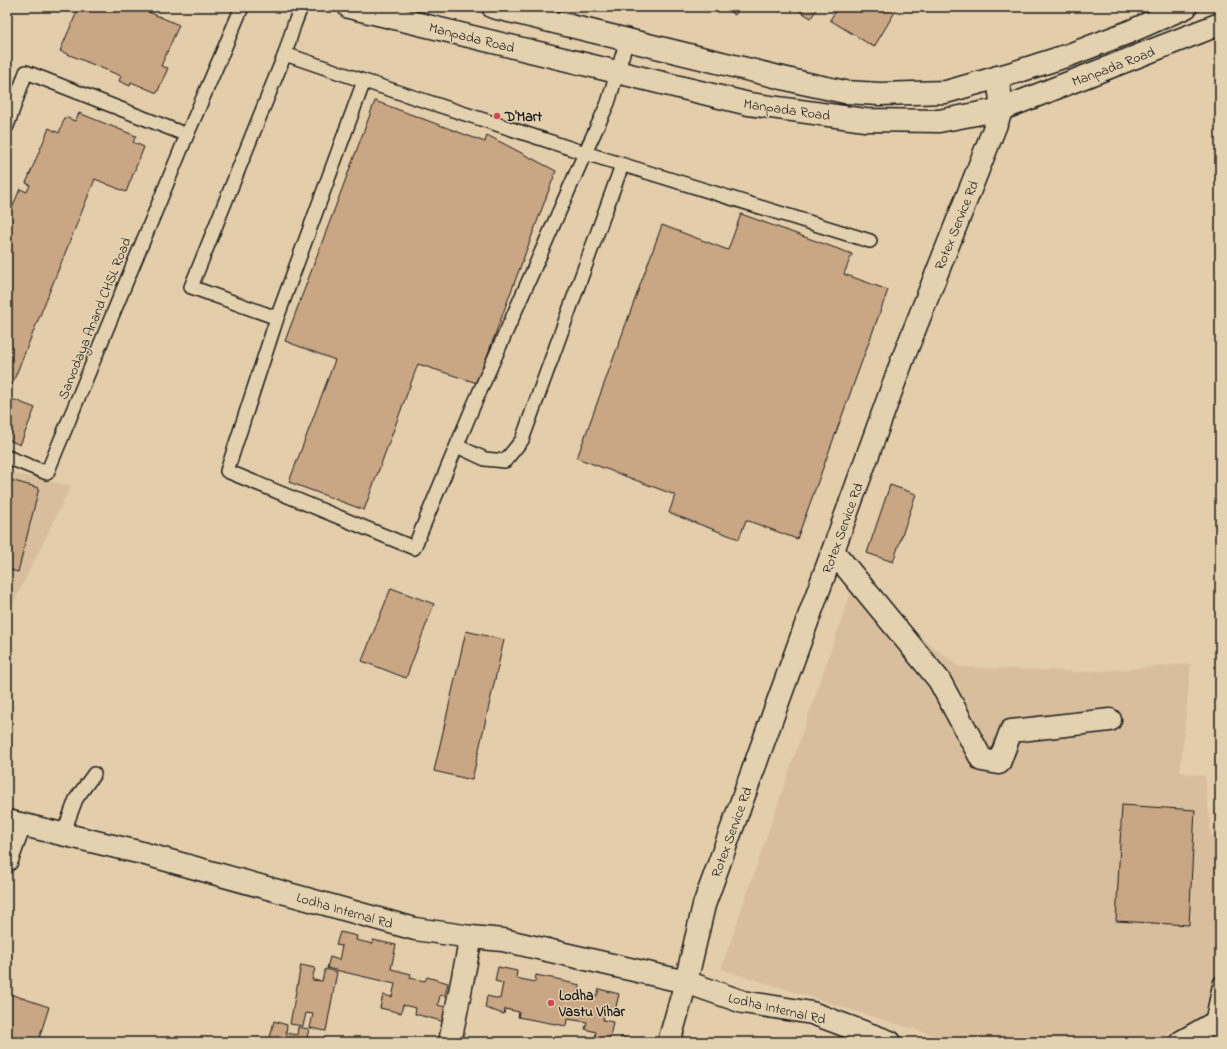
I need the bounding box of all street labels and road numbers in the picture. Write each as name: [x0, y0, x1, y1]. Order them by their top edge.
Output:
street label: Manpada Road: [427, 18, 517, 59]
street label: Manpada Road: [1069, 42, 1158, 93]
street label: Manpada Road: [742, 94, 832, 127]
street label: Rotex Service Rd: [930, 178, 985, 273]
street label: Sarvodaya Anand CHSL Road: [53, 234, 139, 403]
street label: Rotex Service Rd: [817, 480, 870, 577]
street label: Rotex Service Rd: [706, 784, 759, 881]
street label: Lodha Internal Rd: [294, 888, 395, 935]
street label: Lodha Internal Rd: [726, 988, 828, 1031]

